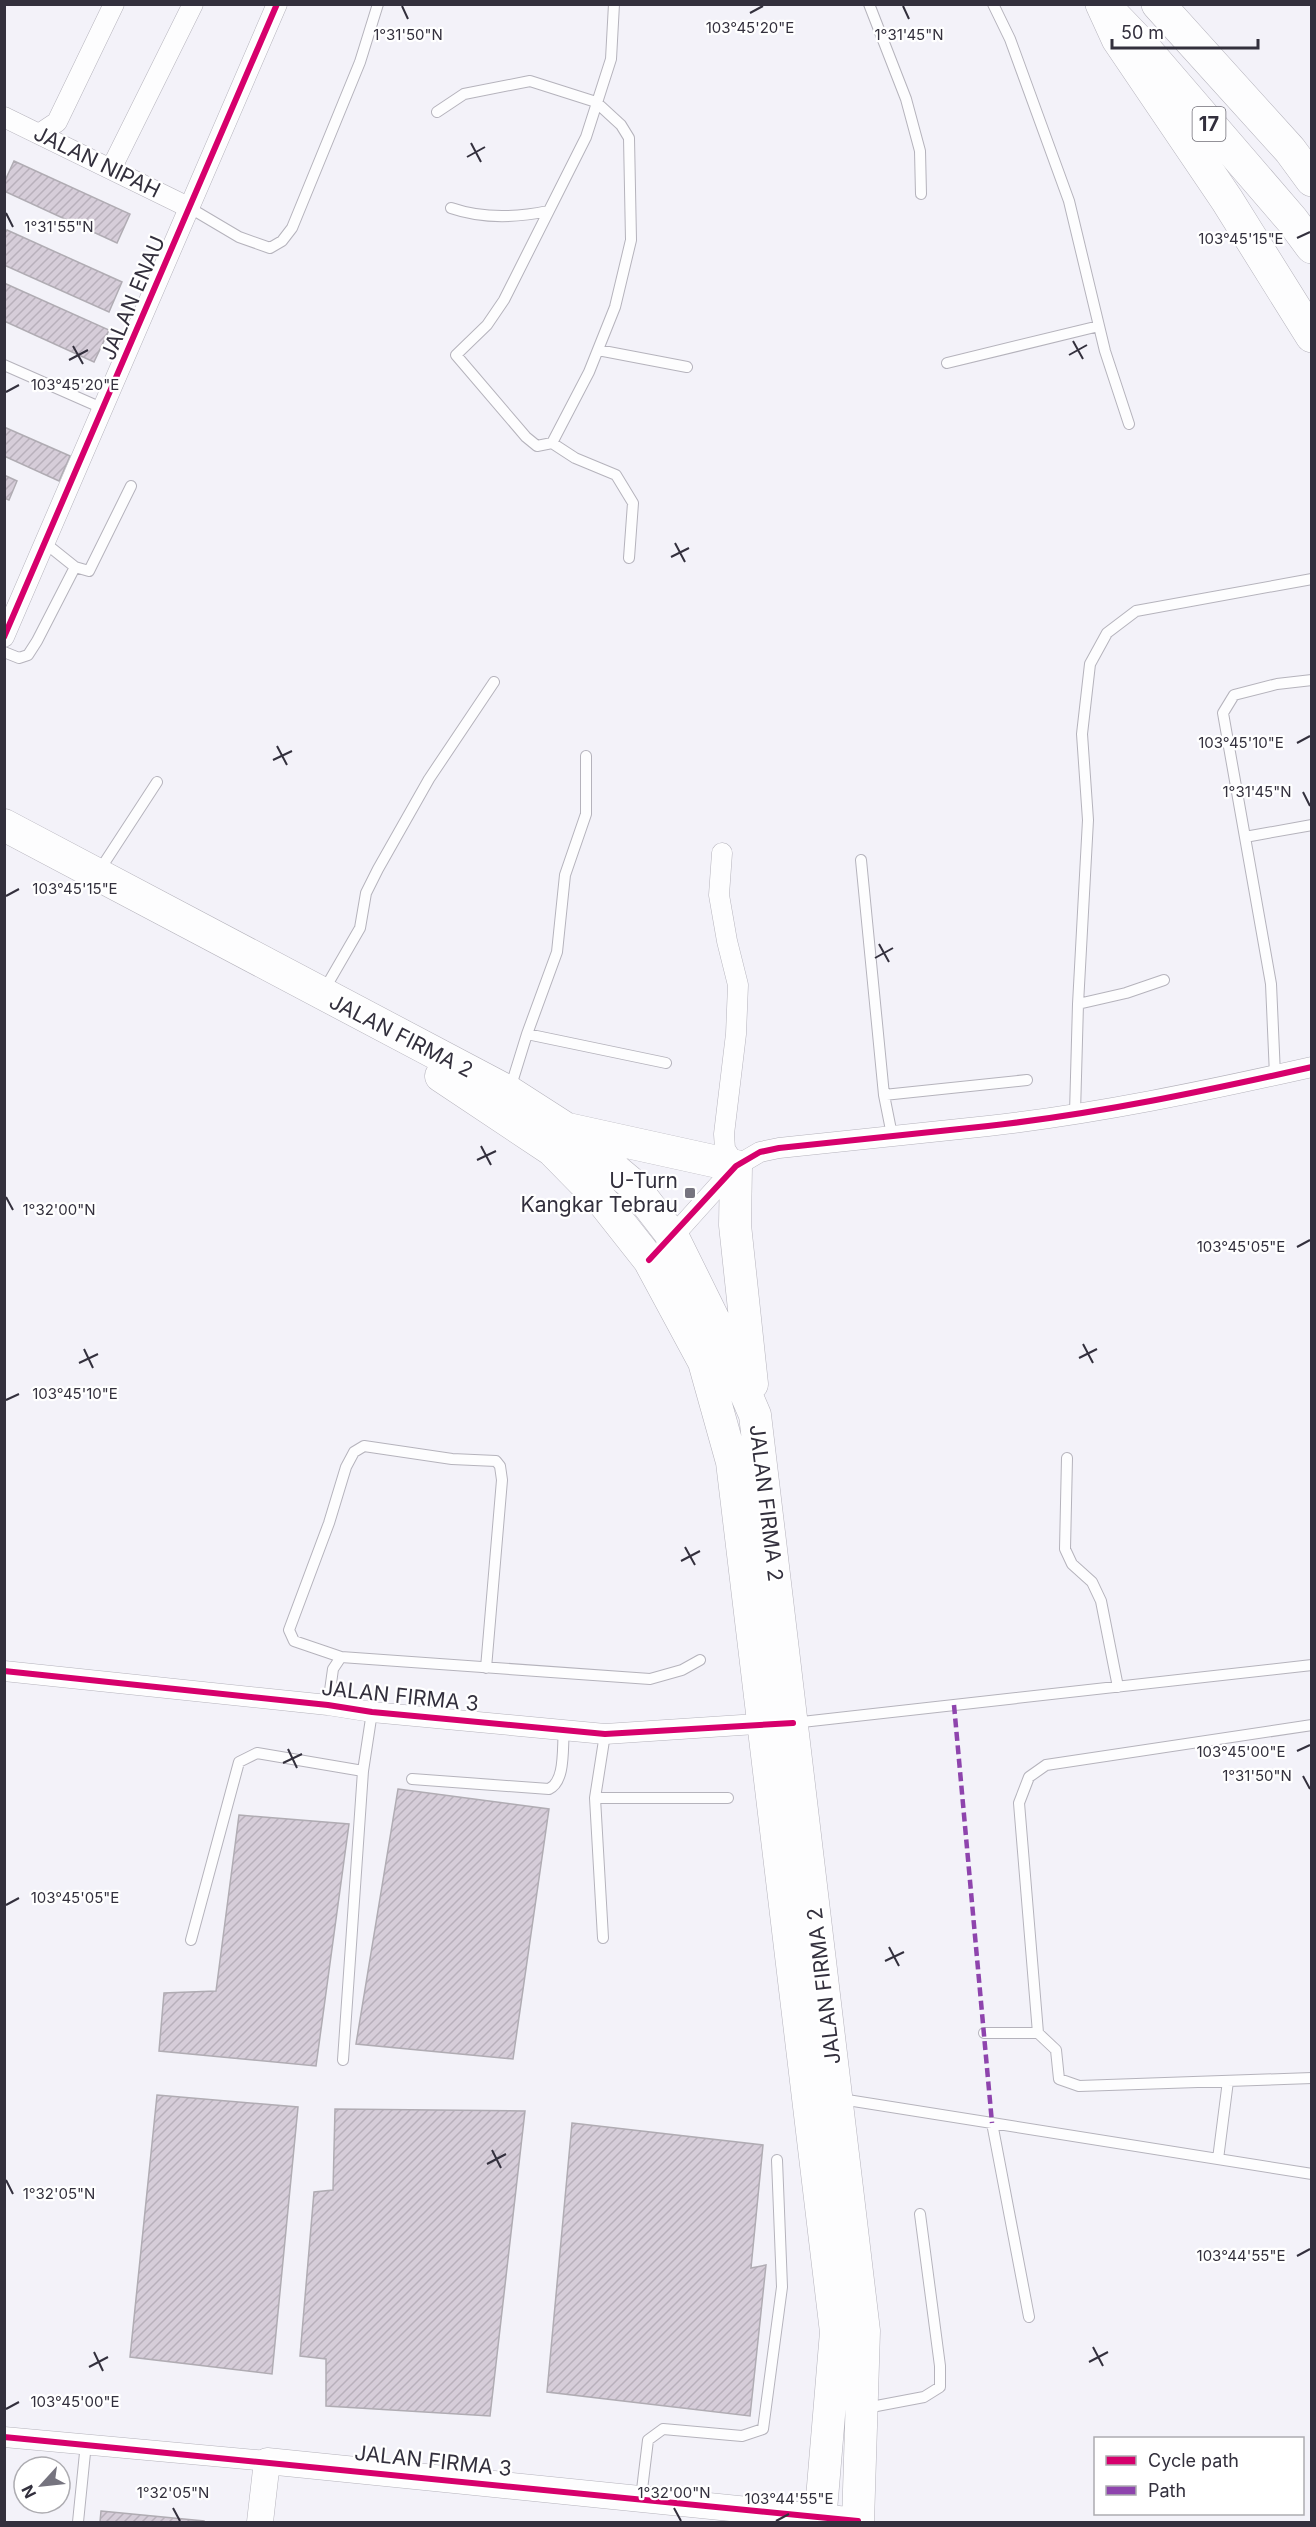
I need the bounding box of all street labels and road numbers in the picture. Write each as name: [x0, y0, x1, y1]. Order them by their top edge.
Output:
road number: 17: [1192, 107, 1226, 141]
street label: JALAN NIPAH: [30, 120, 165, 203]
street label: JALAN ENAU: [95, 232, 170, 364]
street label: JALAN FIRMA 2: [325, 989, 477, 1083]
street label: JALAN FIRMA 2: [744, 1423, 789, 1583]
street label: JALAN FIRMA 3: [320, 1675, 480, 1716]
street label: JALAN FIRMA 2: [801, 1906, 846, 2066]
street label: JALAN FIRMA 3: [353, 2440, 513, 2481]

